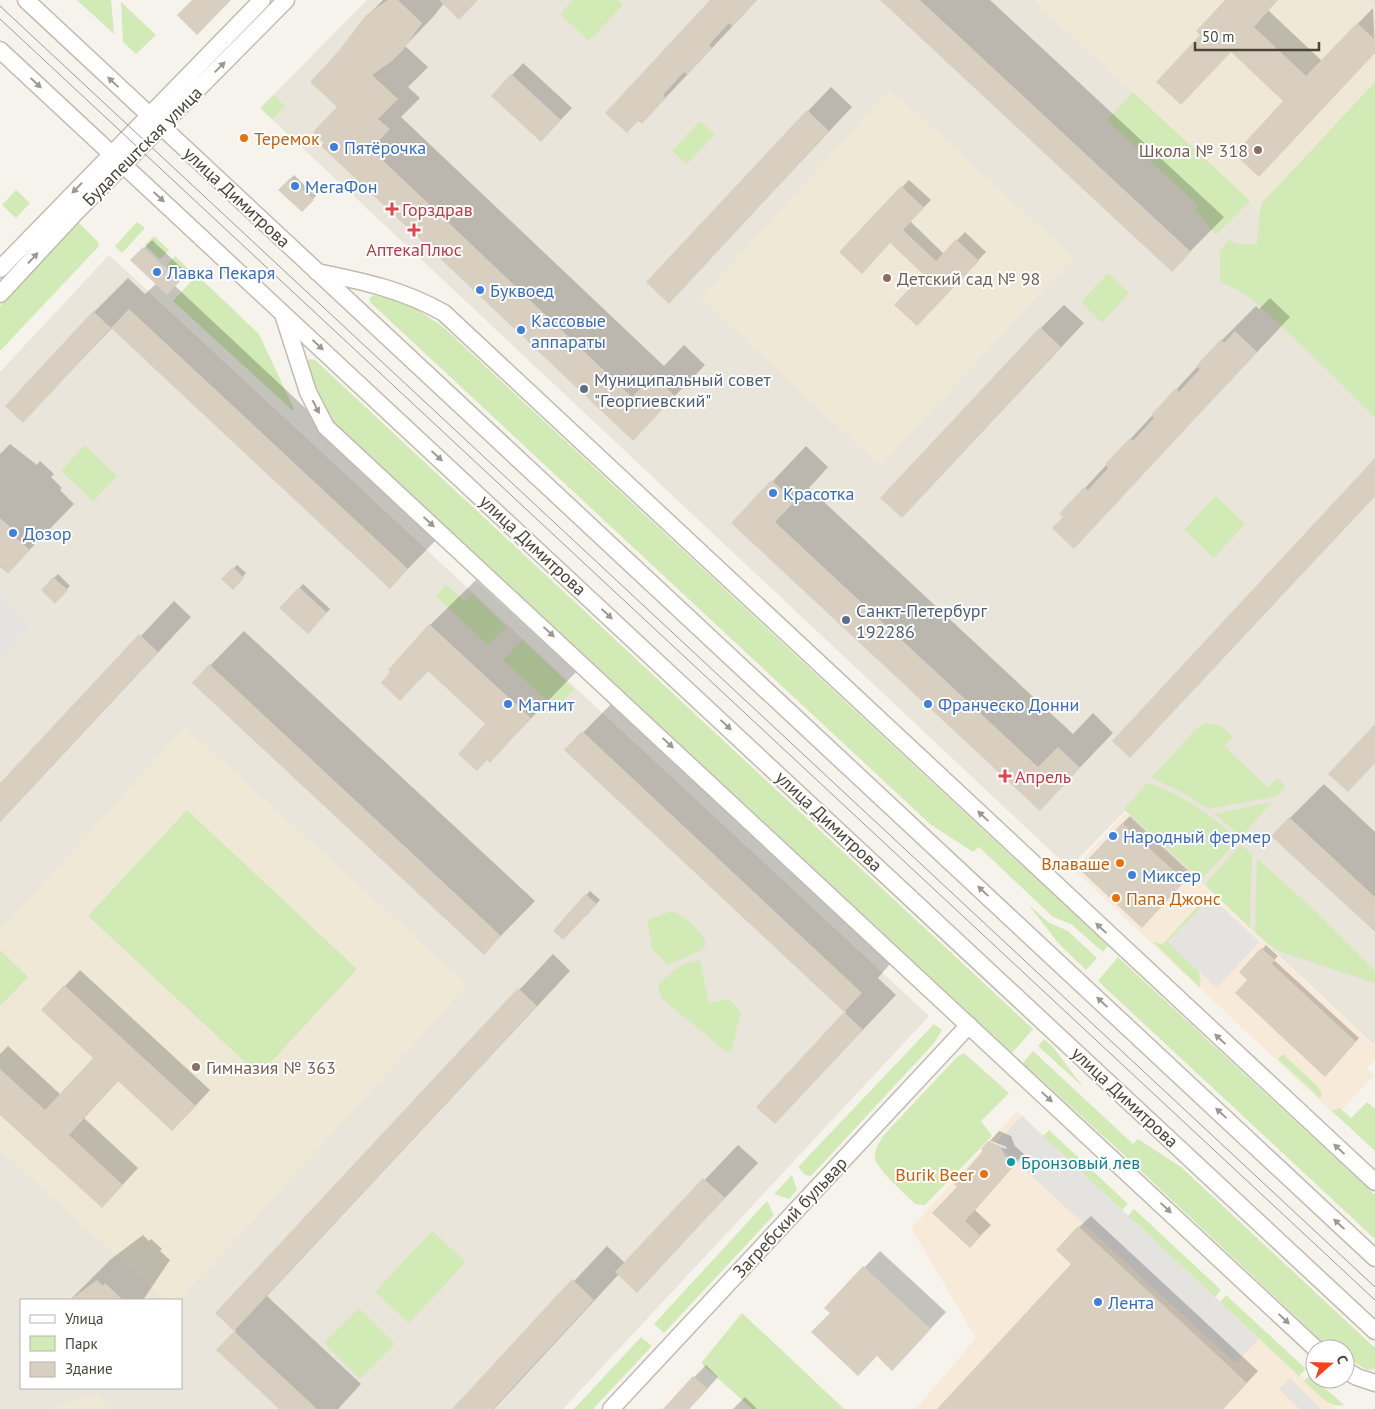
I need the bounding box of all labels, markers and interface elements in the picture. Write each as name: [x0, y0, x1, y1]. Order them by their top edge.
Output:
scale bar: [1195, 20, 1319, 52]
text: 50 m: [1202, 27, 1235, 46]
one-way arrow: [214, 61, 226, 73]
one-way arrow: [108, 76, 120, 88]
one-way arrow: [29, 77, 41, 89]
street label: Будапештская улица: [77, 81, 207, 211]
place label: Теремок: [254, 127, 320, 150]
marker: Теремок: [238, 132, 250, 144]
place label: Пятёрочка: [344, 136, 426, 159]
place label: Школа № 318: [1139, 139, 1248, 162]
marker: Пятёрочка: [328, 141, 340, 153]
street label: улица Димитрова: [179, 142, 295, 252]
marker: Школа № 318: [1252, 144, 1264, 156]
place label: МегаФон: [305, 175, 377, 198]
marker: МегаФон: [289, 180, 301, 192]
one-way arrow: [71, 181, 83, 193]
one-way arrow: [153, 191, 165, 203]
place label: Горздрав: [402, 198, 473, 221]
marker: Горздрав: [386, 203, 398, 215]
marker: АптекаПлюс: [408, 224, 420, 236]
place label: АптекаПлюс: [366, 238, 462, 261]
one-way arrow: [27, 253, 39, 265]
place label: Лавка Пекаря: [166, 261, 275, 284]
marker: Лавка Пекаря: [151, 266, 163, 278]
place label: Детский сад № 98: [897, 267, 1040, 290]
marker: Детский сад № 98: [881, 272, 893, 284]
place label: Буквоед: [490, 279, 554, 302]
marker: Буквоед: [474, 284, 486, 296]
place label: Кассовые аппараты: [531, 309, 606, 353]
marker: Кассовые аппараты: [515, 324, 527, 336]
one-way arrow: [312, 339, 324, 351]
place label: Муниципальный совет "Георгиевский": [594, 368, 772, 412]
marker: Муниципальный совет "Георгиевский": [578, 383, 590, 395]
one-way arrow: [312, 400, 320, 414]
one-way arrow: [431, 450, 443, 462]
place label: Красотка: [783, 482, 854, 505]
marker: Красотка: [767, 487, 779, 499]
street label: улица Димитрова: [475, 490, 591, 600]
one-way arrow: [423, 516, 435, 528]
place label: Дозор: [23, 522, 72, 545]
marker: Дозор: [7, 527, 19, 539]
place label: Санкт-Петербург 192286: [856, 599, 988, 643]
one-way arrow: [601, 608, 613, 620]
marker: Санкт-Петербург 192286: [840, 614, 852, 626]
one-way arrow: [542, 626, 554, 638]
place label: Магнит: [518, 693, 575, 716]
place label: Франческо Донни: [938, 693, 1079, 716]
marker: Магнит: [502, 698, 514, 710]
marker: Франческо Донни: [922, 698, 934, 710]
one-way arrow: [720, 719, 732, 731]
one-way arrow: [661, 737, 673, 749]
place label: Апрель: [1015, 765, 1071, 788]
street label: улица Димитрова: [771, 766, 887, 876]
marker: Апрель: [999, 770, 1011, 782]
one-way arrow: [977, 810, 989, 822]
place label: Народный фермер: [1123, 825, 1271, 848]
marker: Народный фермер: [1107, 830, 1119, 842]
place label: Влаваше: [1041, 852, 1110, 875]
marker: Влаваше: [1114, 857, 1126, 869]
place label: Миксер: [1142, 864, 1201, 887]
marker: Миксер: [1126, 869, 1138, 881]
one-way arrow: [978, 885, 990, 897]
place label: Папа Джонс: [1126, 887, 1221, 910]
marker: Папа Джонс: [1110, 892, 1122, 904]
one-way arrow: [1095, 922, 1107, 934]
one-way arrow: [1096, 996, 1108, 1008]
one-way arrow: [1213, 1033, 1226, 1044]
street label: улица Димитрова: [1067, 1042, 1183, 1152]
place label: Гимназия № 363: [206, 1056, 336, 1079]
marker: Гимназия № 363: [190, 1061, 202, 1073]
one-way arrow: [1041, 1091, 1053, 1103]
one-way arrow: [1215, 1107, 1227, 1119]
one-way arrow: [1334, 1143, 1346, 1155]
place label: Бронзовый лев: [1021, 1151, 1140, 1174]
street label: Загребский бульвар: [728, 1152, 852, 1282]
marker: Бронзовый лев: [1005, 1156, 1017, 1168]
place label: Burik Beer: [895, 1163, 974, 1186]
marker: Burik Beer: [978, 1168, 990, 1180]
one-way arrow: [1159, 1202, 1171, 1214]
one-way arrow: [1334, 1218, 1346, 1230]
place label: Лента: [1107, 1291, 1154, 1314]
marker: Лента: [1092, 1296, 1104, 1308]
legend: [20, 1299, 182, 1389]
text: Улица: [65, 1309, 103, 1328]
one-way arrow: [1278, 1313, 1290, 1325]
text: Парк: [65, 1334, 98, 1353]
north arrow: [1305, 1339, 1355, 1389]
text: С: [1332, 1353, 1352, 1366]
text: Здание: [65, 1359, 113, 1378]

